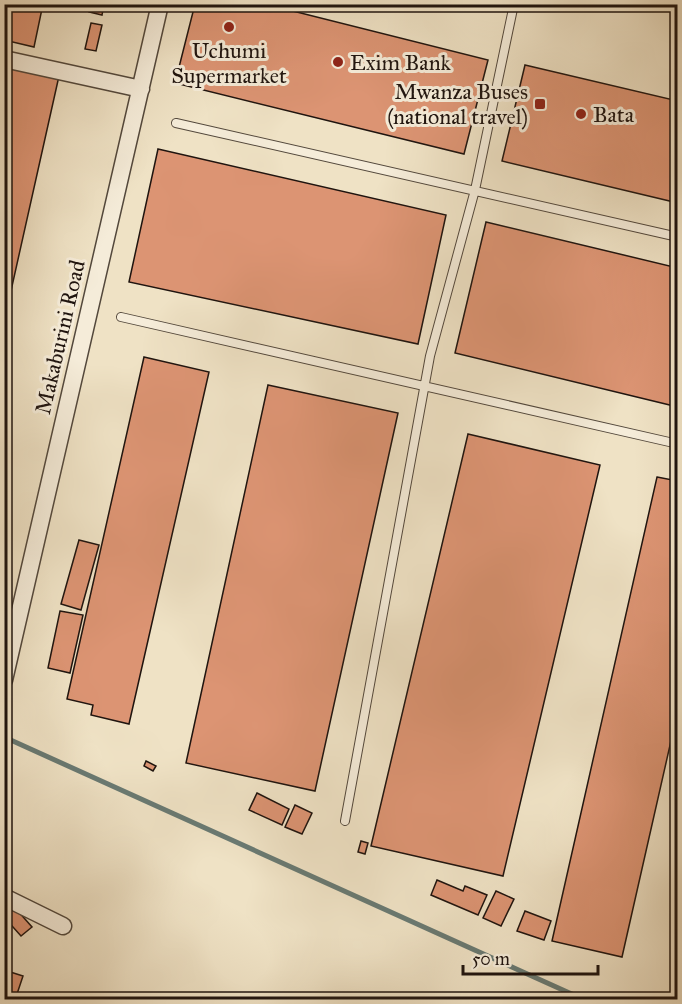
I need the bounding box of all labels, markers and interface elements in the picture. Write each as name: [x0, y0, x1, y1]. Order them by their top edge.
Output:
marker: Uchumi Supermarket: [222, 20, 236, 34]
place label: Uchumi Supermarket: [171, 37, 287, 89]
place label: Exim Bank: [350, 49, 452, 76]
marker: Exim Bank: [331, 55, 345, 69]
place label: Mwanza Buses (national travel): [387, 78, 528, 130]
marker: Mwanza Buses (national travel): [533, 97, 547, 111]
place label: Bata: [593, 101, 635, 128]
marker: Bata: [574, 107, 588, 121]
street label: Makaburini Road: [29, 257, 91, 417]
scale bar: [463, 938, 598, 976]
text: 50 m: [472, 948, 510, 970]

